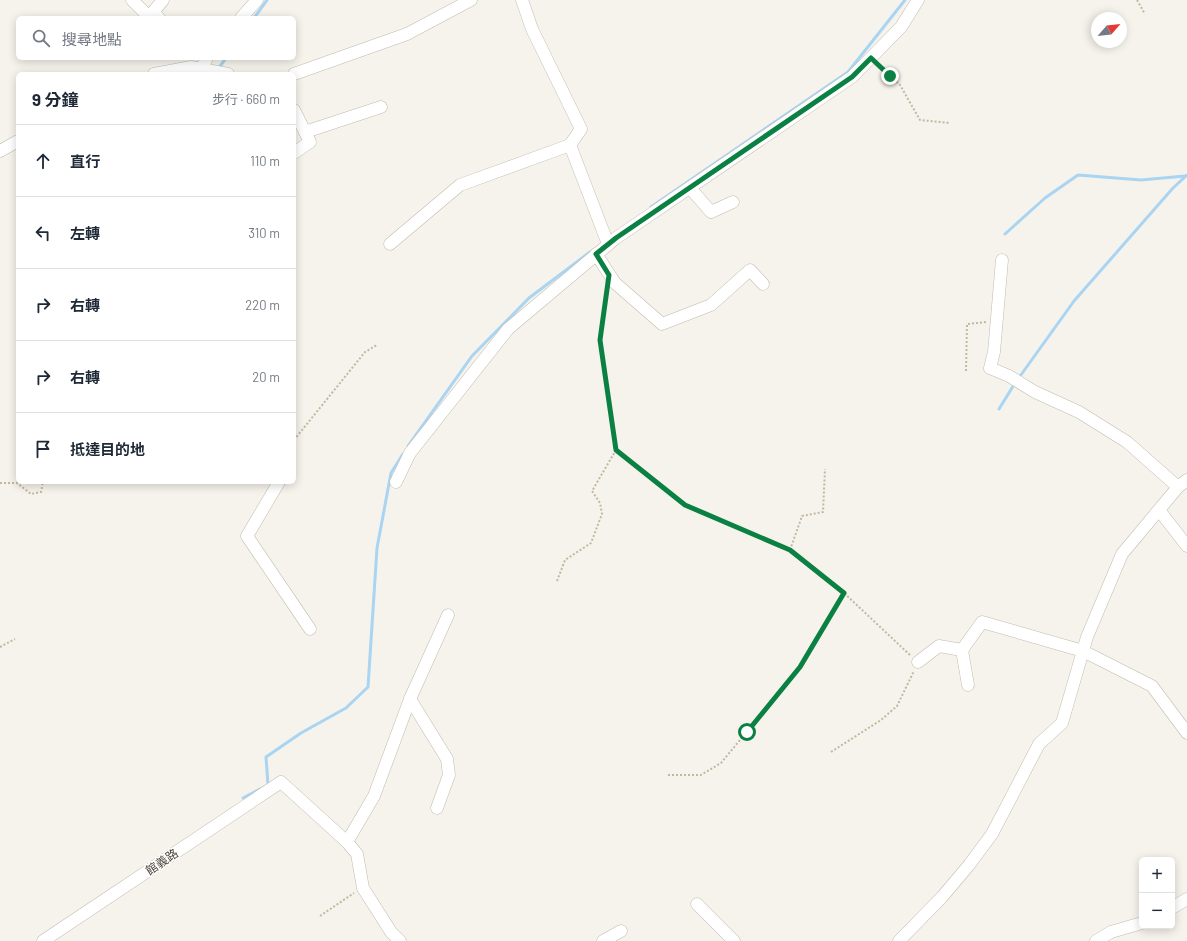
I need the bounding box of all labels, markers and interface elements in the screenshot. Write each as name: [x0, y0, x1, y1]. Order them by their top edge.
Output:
north arrow: [1091, 12, 1127, 48]
search box: [16, 16, 296, 60]
icon: search: [30, 27, 52, 49]
text: 搜尋地點: [62, 30, 122, 48]
route end: [881, 67, 899, 85]
text: 9 分鐘: [32, 89, 78, 109]
text: 步行 · 660 m: [212, 91, 280, 107]
icon: ahead: [32, 150, 54, 172]
text: 直行: [70, 152, 100, 170]
text: 110 m: [250, 153, 280, 169]
icon: left: [32, 222, 54, 244]
text: 左轉: [70, 224, 100, 242]
text: 310 m: [248, 225, 280, 241]
icon: right: [32, 294, 54, 316]
text: 右轉: [70, 296, 100, 314]
text: 220 m: [245, 297, 280, 313]
icon: right: [32, 366, 54, 388]
text: 右轉: [70, 368, 100, 386]
text: 20 m: [252, 369, 280, 385]
icon: arrive: [32, 438, 54, 460]
text: 抵達目的地: [70, 440, 145, 458]
route start: [738, 723, 756, 741]
street label: 館義路: [143, 845, 180, 877]
map controls: [1139, 857, 1175, 929]
button: +: [1139, 857, 1175, 893]
button: −: [1139, 893, 1175, 929]

